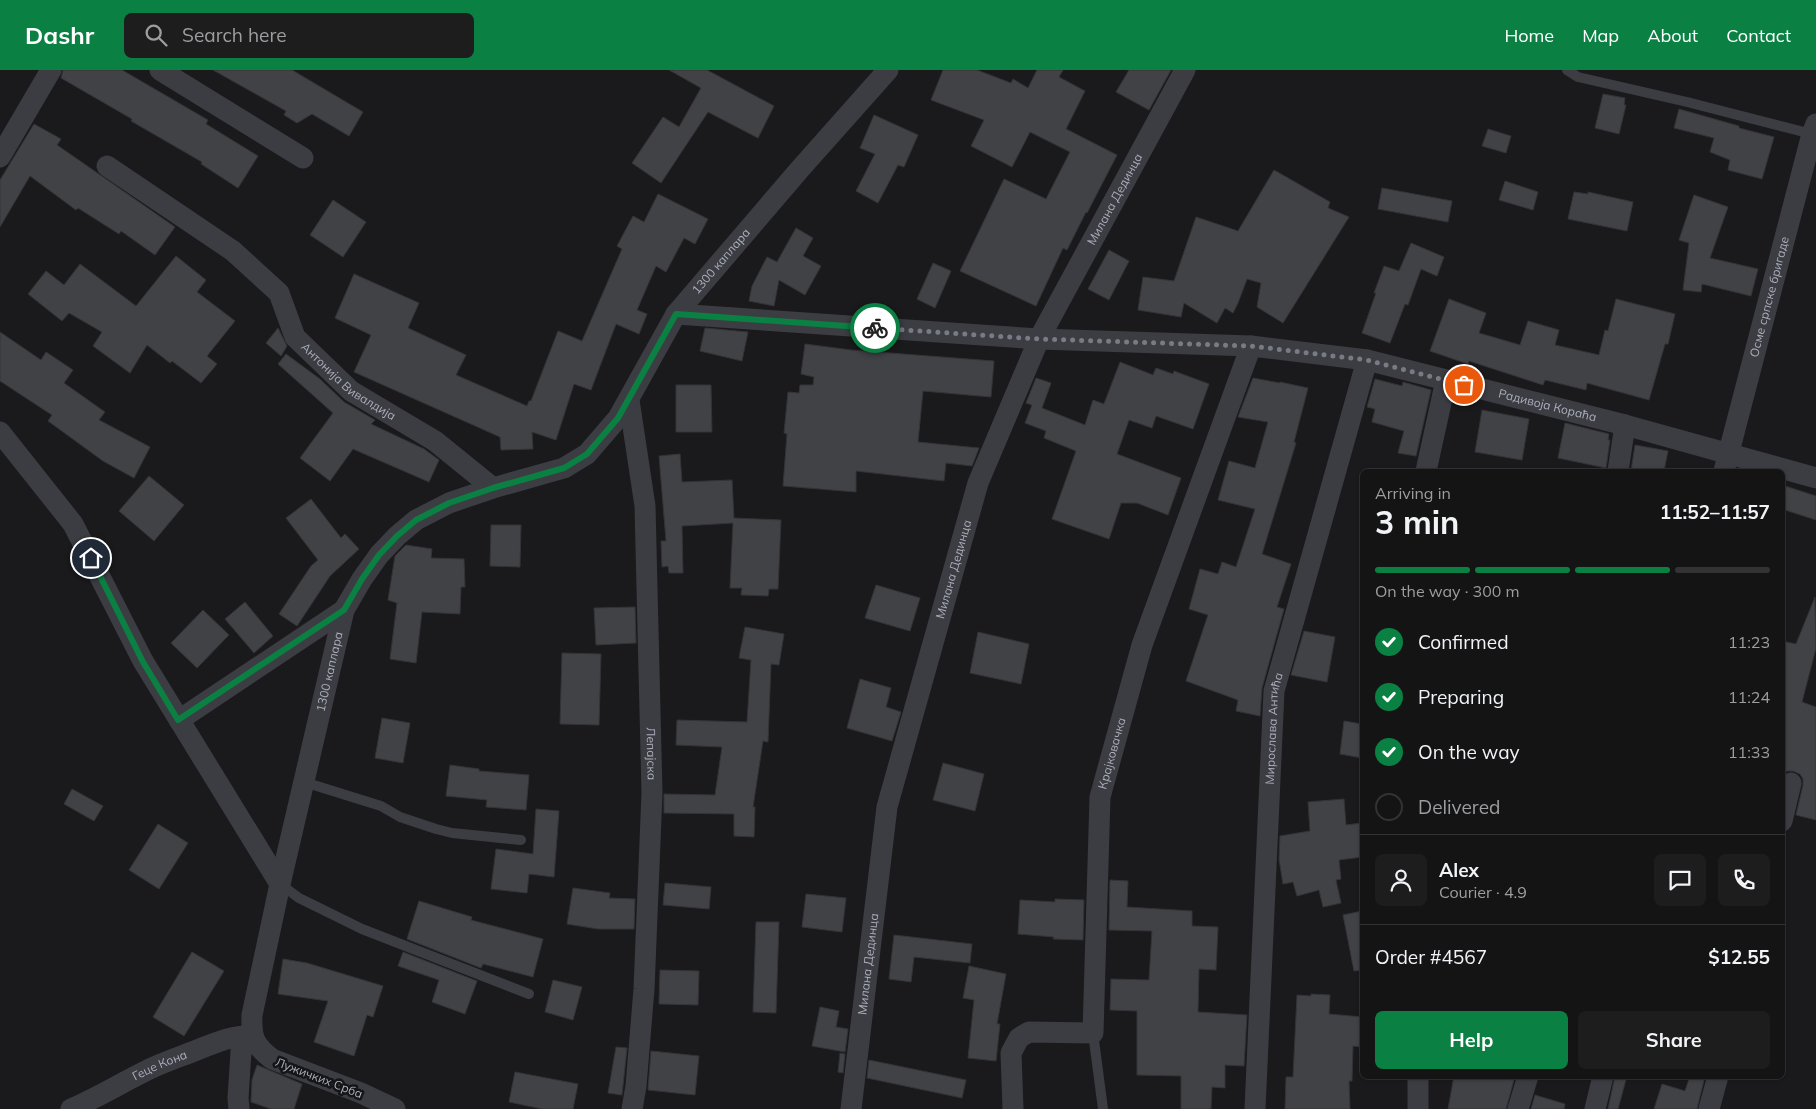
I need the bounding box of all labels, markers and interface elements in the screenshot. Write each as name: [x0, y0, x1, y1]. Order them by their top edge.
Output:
search box: [124, 13, 474, 58]
text: Dashr: [25, 20, 94, 50]
icon: search: [142, 21, 170, 49]
text: Search here: [182, 23, 287, 47]
text: Home: [1504, 24, 1554, 47]
text: Map: [1582, 24, 1619, 47]
text: About: [1647, 24, 1698, 47]
text: Contact: [1726, 24, 1791, 47]
street label: Милана Дединца: [1083, 151, 1145, 247]
street label: 1300 каплара: [688, 225, 753, 297]
street label: Осме српске бригаде: [1746, 234, 1792, 359]
courier: [850, 303, 900, 353]
icon: bike: [861, 314, 889, 342]
street label: Антонија Вивалдија: [298, 339, 399, 423]
pin: [1443, 364, 1485, 406]
icon: bag: [1450, 371, 1478, 399]
street label: Радивоја Кораћа: [1497, 385, 1598, 425]
text: Arriving in: [1375, 483, 1451, 503]
text: 11:52–11:57: [1660, 500, 1770, 524]
text: 3 min: [1375, 502, 1459, 542]
street label: Милана Дединца: [932, 518, 974, 620]
pin: [70, 537, 112, 579]
icon: home: [77, 544, 105, 572]
text: On the way · 300 m: [1375, 581, 1520, 601]
icon: check: [1375, 628, 1403, 656]
street label: 1300 каплара: [312, 630, 346, 713]
text: Confirmed: [1418, 630, 1509, 654]
text: 11:23: [1728, 632, 1770, 652]
street label: Мирослава Антића: [1262, 671, 1286, 785]
icon: check: [1375, 683, 1403, 711]
text: Preparing: [1418, 685, 1504, 709]
text: 11:24: [1728, 687, 1770, 707]
street label: Крајковачка: [1095, 716, 1129, 791]
street label: Лепајска: [643, 727, 660, 780]
icon: check: [1375, 738, 1403, 766]
text: On the way: [1418, 740, 1520, 764]
text: 11:33: [1728, 742, 1770, 762]
text: Delivered: [1418, 795, 1500, 819]
button: person: [1375, 854, 1427, 906]
button: chat: [1654, 854, 1706, 906]
button: phone: [1718, 854, 1770, 906]
text: Alex: [1439, 858, 1479, 882]
text: Courier · 4.9: [1439, 882, 1527, 902]
street label: Милана Дединца: [854, 912, 881, 1016]
text: Order #4567: [1375, 945, 1487, 969]
text: $12.55: [1708, 945, 1770, 969]
button: Help: [1375, 1011, 1568, 1069]
button: Share: [1578, 1011, 1770, 1069]
street label: Геце Кона: [130, 1047, 189, 1084]
street label: Лужичких Срба: [273, 1054, 365, 1101]

